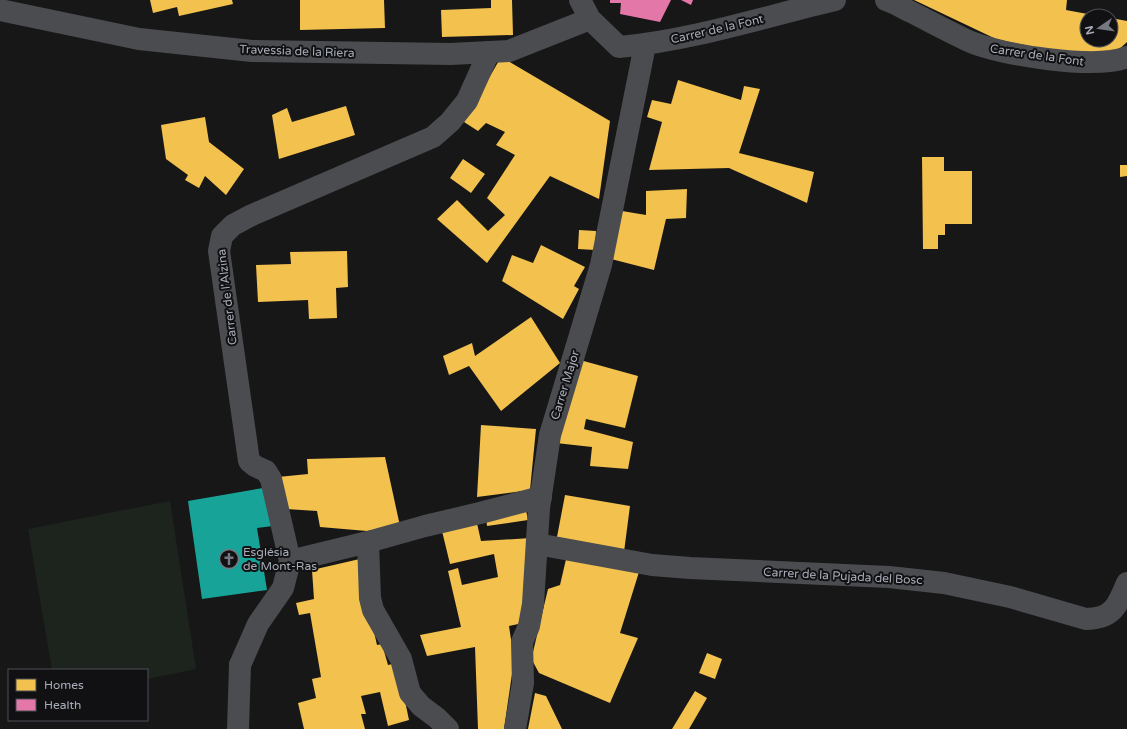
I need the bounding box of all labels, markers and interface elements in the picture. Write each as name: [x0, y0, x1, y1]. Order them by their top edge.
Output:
north arrow: [1079, 8, 1119, 48]
street label: Carrer de la Font: [669, 11, 765, 46]
text: N: [1082, 24, 1097, 36]
street label: Carrer de la Font: [989, 41, 1085, 69]
street label: Travessia de la Riera: [239, 42, 355, 60]
street label: Carrer de l'Alzina: [214, 248, 240, 346]
street label: Carrer Major: [548, 348, 582, 421]
place label: Església de Mont-Ras: [243, 545, 317, 573]
church icon: Església de Mont-Ras: [218, 548, 240, 570]
street label: Carrer de la Pujada del Bosc: [763, 565, 923, 587]
legend: [8, 669, 148, 721]
text: Homes: [44, 678, 84, 692]
text: Health: [44, 698, 81, 712]

